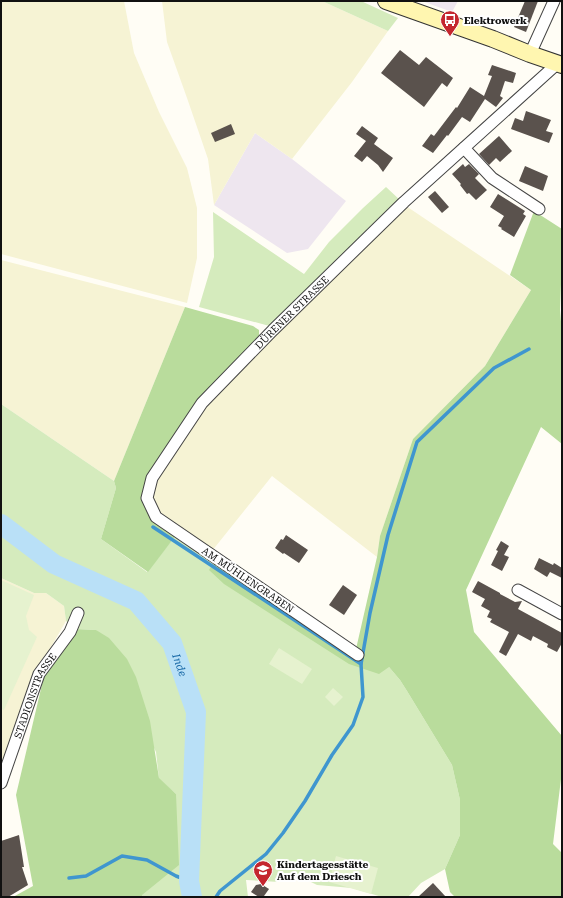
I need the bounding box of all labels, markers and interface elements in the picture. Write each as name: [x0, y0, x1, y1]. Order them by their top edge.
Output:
bus stop icon: Elektrowerk: [439, 9, 461, 37]
place label: Elektrowerk: [464, 15, 527, 26]
street label: DÜRENER STRASSE: [253, 274, 331, 351]
street label: AM MÜHLENGRABEN: [200, 545, 296, 615]
street label: STADIONSTRASSE: [11, 651, 58, 740]
water label: Inde: [169, 651, 190, 679]
school or university icon: Kindertagesstätte Auf dem Driesch: [252, 859, 274, 887]
place label: Kindertagesstätte Auf dem Driesch: [277, 859, 369, 882]

